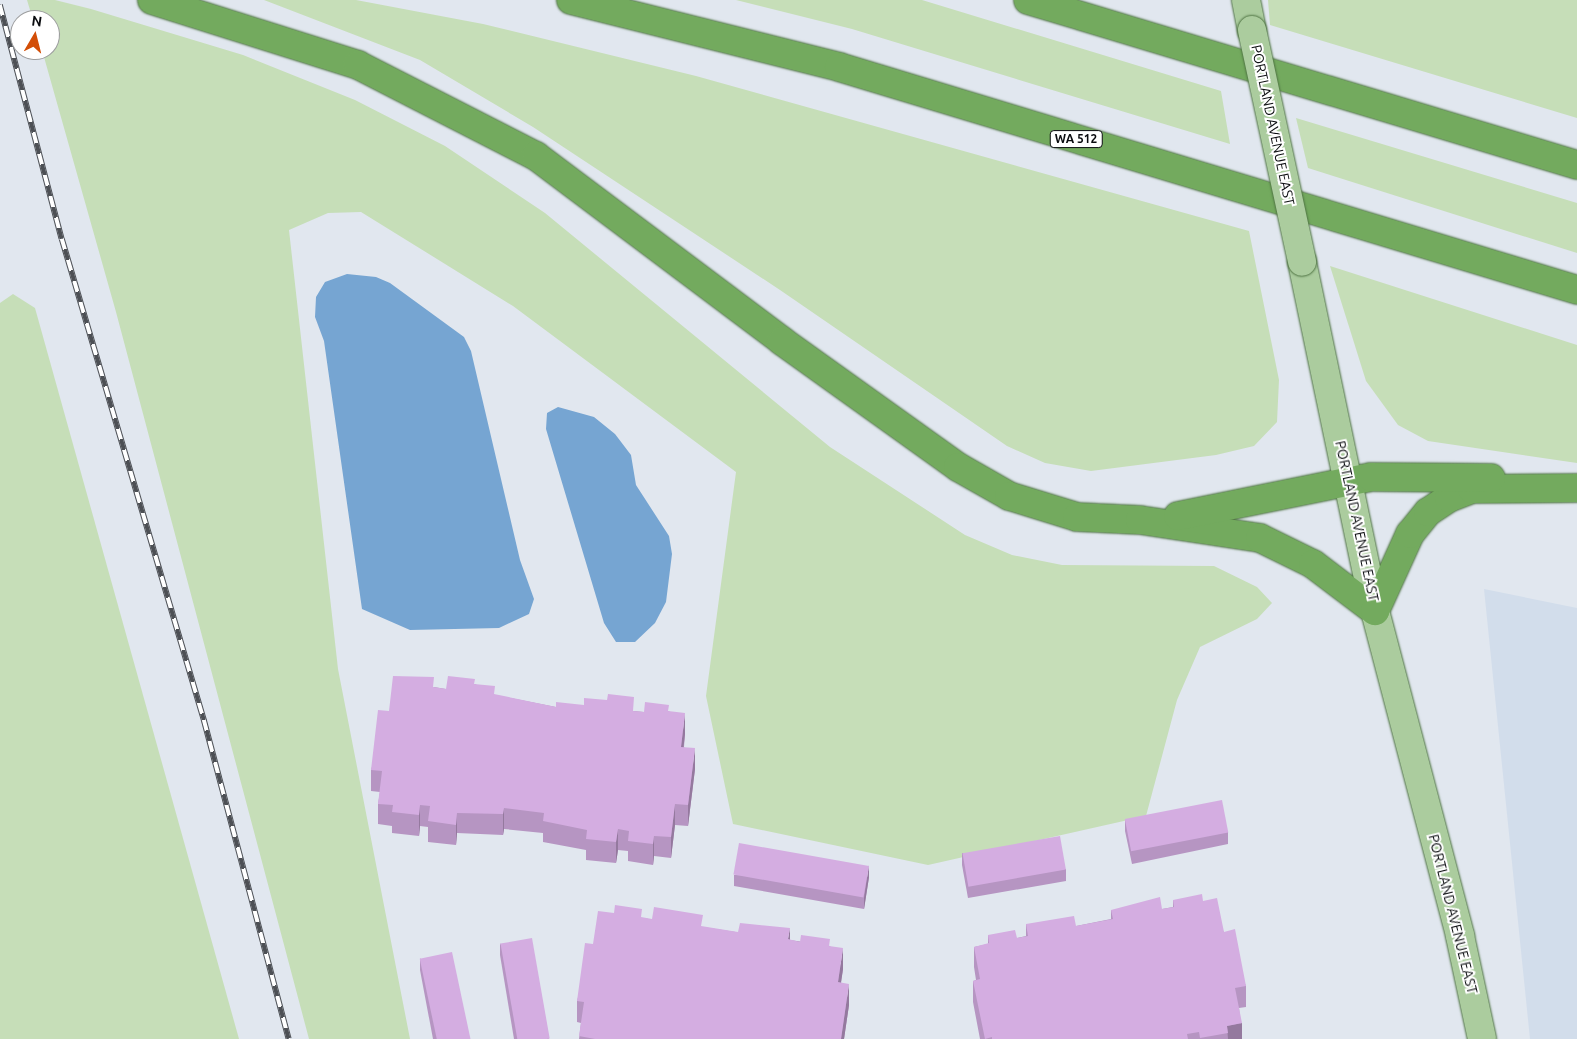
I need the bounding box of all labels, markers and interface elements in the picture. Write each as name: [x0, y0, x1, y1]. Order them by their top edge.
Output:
north arrow: [10, 10, 60, 60]
text: N: [31, 12, 43, 30]
street label: PORTLAND AVENUE EAST: [1248, 43, 1298, 207]
road number: WA 512: [1050, 130, 1102, 148]
street label: PORTLAND AVENUE EAST: [1332, 439, 1382, 603]
street label: PORTLAND AVENUE EAST: [1425, 833, 1481, 995]

